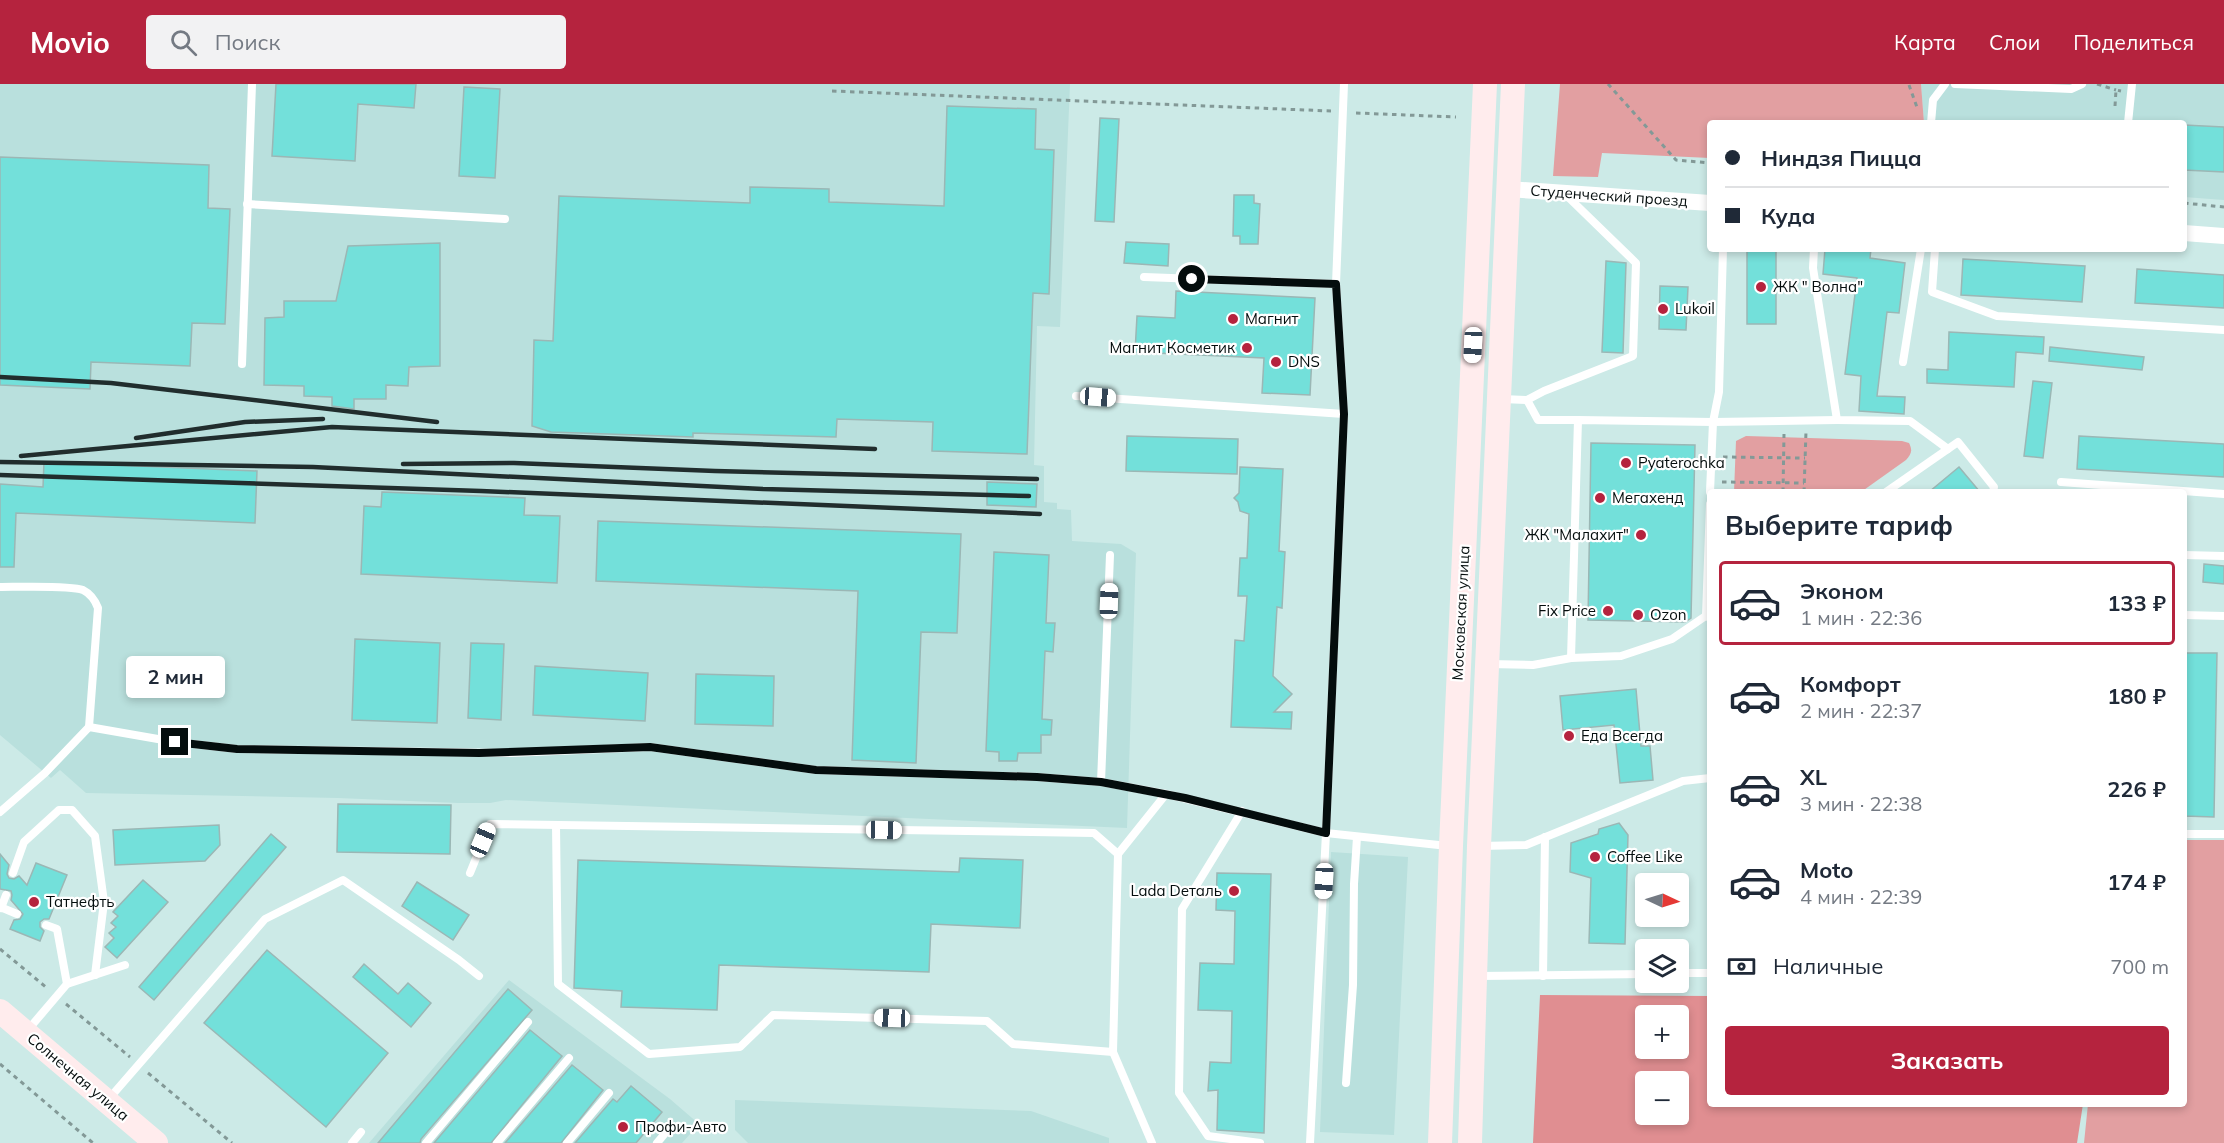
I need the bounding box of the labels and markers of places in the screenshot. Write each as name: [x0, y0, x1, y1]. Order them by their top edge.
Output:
place label: ЖК " Волна": [1773, 277, 1863, 296]
marker: ЖК " Волна": [1754, 280, 1768, 294]
place label: Lukoil: [1675, 299, 1715, 318]
marker: Lukoil: [1656, 302, 1670, 316]
place label: Магнит: [1245, 309, 1299, 328]
marker: Магнит: [1226, 312, 1240, 326]
place label: Магнит Косметик: [1109, 338, 1236, 357]
marker: Магнит Косметик: [1240, 341, 1254, 355]
place label: DNS: [1288, 352, 1320, 371]
marker: DNS: [1269, 355, 1283, 369]
place label: Pyaterochka: [1638, 453, 1725, 472]
marker: Pyaterochka: [1619, 456, 1633, 470]
place label: Мегахенд: [1612, 488, 1683, 507]
marker: Мегахенд: [1593, 491, 1607, 505]
place label: ЖК "Малахит": [1525, 525, 1629, 544]
marker: ЖК "Малахит": [1634, 528, 1648, 542]
place label: Fix Price: [1538, 601, 1596, 620]
marker: Fix Price: [1601, 604, 1615, 618]
place label: Ozon: [1650, 605, 1687, 624]
marker: Ozon: [1631, 608, 1645, 622]
place label: Еда Всегда: [1581, 726, 1663, 745]
marker: Еда Всегда: [1562, 729, 1576, 743]
place label: Coffee Like: [1607, 847, 1683, 866]
marker: Coffee Like: [1588, 850, 1602, 864]
place label: Lada Dеталь: [1130, 881, 1222, 900]
marker: Lada Dеталь: [1227, 884, 1241, 898]
place label: Татнефть: [46, 892, 114, 911]
marker: Татнефть: [27, 895, 41, 909]
place label: Профи-Авто: [635, 1117, 727, 1136]
marker: Профи-Авто: [616, 1120, 630, 1134]

